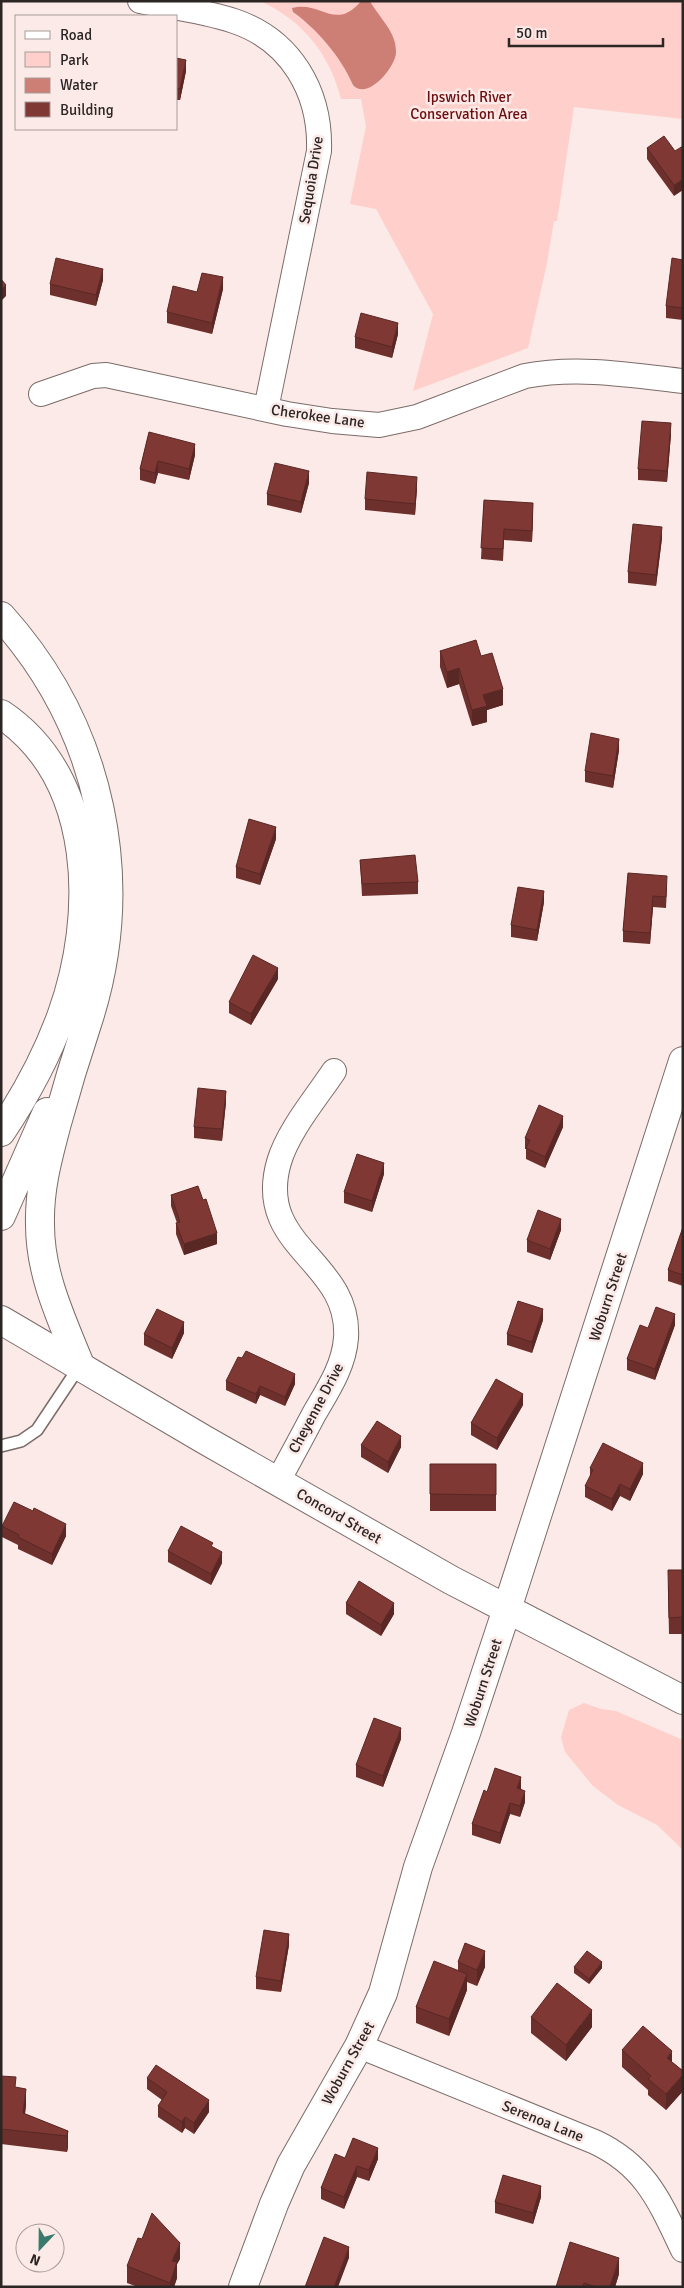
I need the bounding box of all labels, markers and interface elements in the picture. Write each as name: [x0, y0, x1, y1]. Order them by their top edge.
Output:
legend: [15, 15, 178, 130]
scale bar: [509, 15, 663, 47]
text: 50 m: [516, 24, 547, 42]
text: Road: [60, 26, 92, 44]
text: Park: [60, 51, 89, 69]
text: Water: [60, 76, 98, 94]
park label: Ipswich River Conservation Area: [410, 88, 528, 123]
text: Building: [60, 101, 114, 119]
street label: Sequoia Drive: [295, 135, 327, 225]
street label: Cherokee Lane: [270, 401, 366, 431]
street label: Woburn Street: [585, 1250, 631, 1344]
street label: Cheyenne Drive: [285, 1360, 347, 1456]
street label: Concord Street: [293, 1484, 385, 1548]
street label: Woburn Street: [460, 1636, 506, 1730]
street label: Woburn Street: [318, 2018, 378, 2108]
street label: Serenoa Lane: [500, 2096, 586, 2146]
north arrow: [15, 2223, 65, 2273]
text: N: [28, 2250, 43, 2269]

